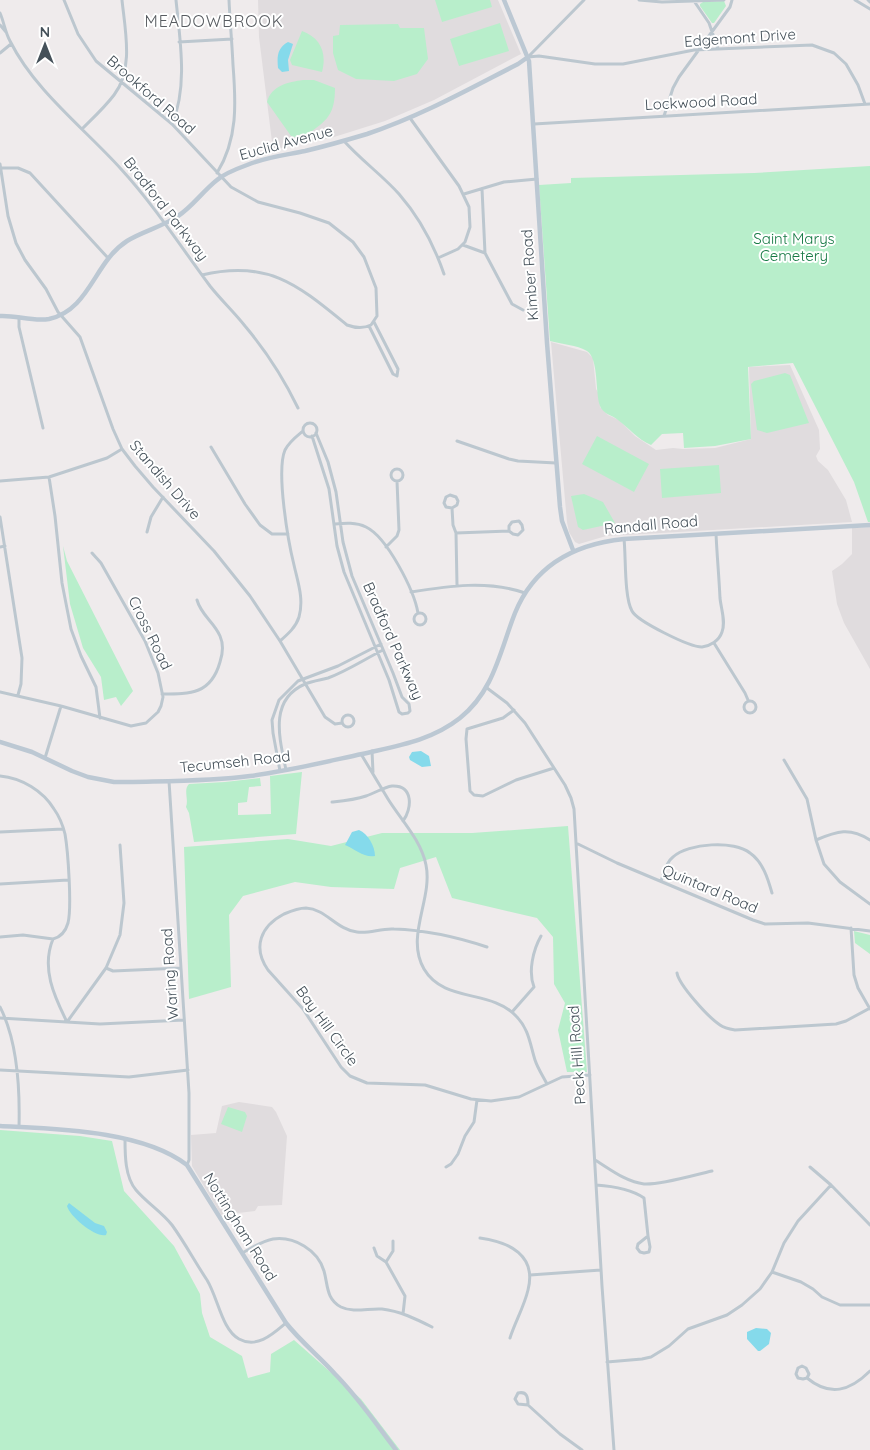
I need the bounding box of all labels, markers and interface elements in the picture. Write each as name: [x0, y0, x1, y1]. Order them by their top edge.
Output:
district label: MEADOWBROOK: [144, 11, 284, 31]
north arrow: [20, 20, 70, 70]
text: N: [40, 23, 50, 41]
street label: Edgemont Drive: [684, 24, 796, 51]
street label: Brookford Road: [103, 51, 199, 138]
street label: Lockwood Road: [644, 89, 758, 114]
street label: Euclid Avenue: [237, 121, 335, 164]
street label: Bradford Parkway: [120, 153, 213, 264]
street label: Kimber Road: [517, 229, 542, 321]
park label: Saint Marys Cemetery: [753, 229, 835, 265]
street label: Standish Drive: [126, 436, 205, 523]
street label: Randall Road: [603, 511, 699, 538]
street label: Bradford Parkway: [359, 579, 428, 703]
street label: Cross Road: [124, 593, 176, 673]
street label: Tecumseh Road: [179, 746, 291, 777]
street label: Quintard Road: [660, 860, 761, 917]
street label: Waring Road: [157, 928, 182, 1020]
street label: Bay Hill Circle: [292, 982, 363, 1070]
street label: Peck Hill Road: [564, 1005, 589, 1105]
street label: Nottingham Road: [200, 1169, 281, 1284]

